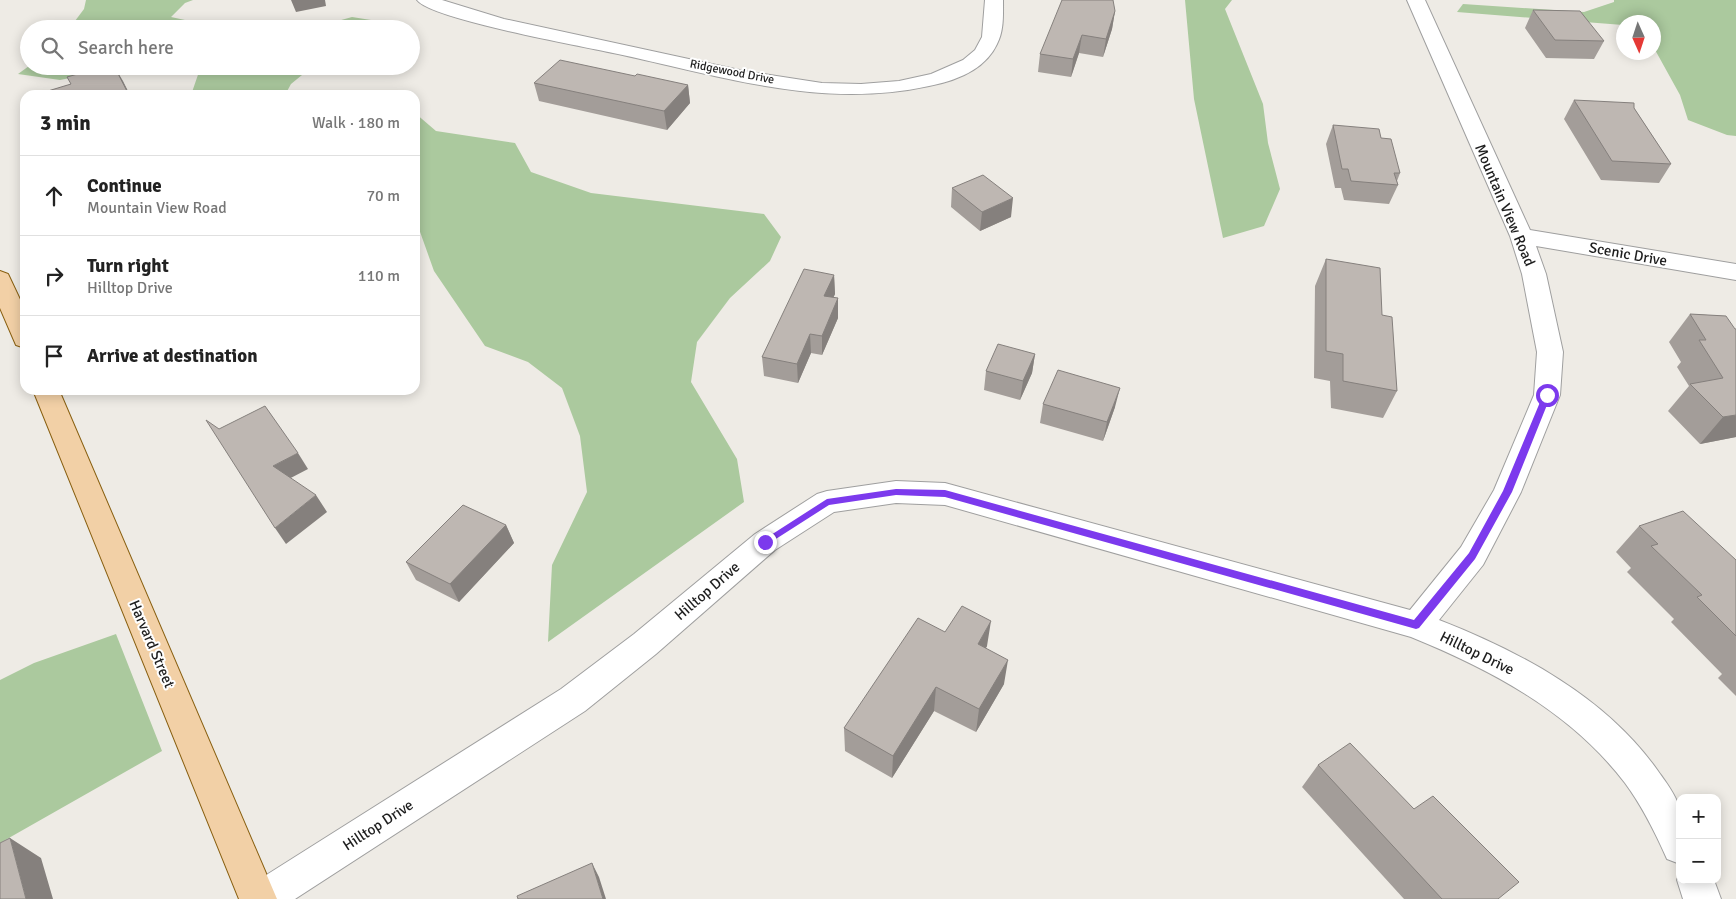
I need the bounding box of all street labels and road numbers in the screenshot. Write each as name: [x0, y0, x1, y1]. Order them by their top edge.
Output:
street label: Ridgewood Drive: [688, 56, 776, 88]
street label: Mountain View Road: [1471, 141, 1539, 269]
street label: Scenic Drive: [1588, 238, 1668, 270]
street label: Hilltop Drive: [671, 558, 743, 624]
street label: Harvard Street: [125, 597, 179, 691]
street label: Hilltop Drive: [1437, 627, 1517, 679]
street label: Hilltop Drive: [339, 796, 417, 854]

